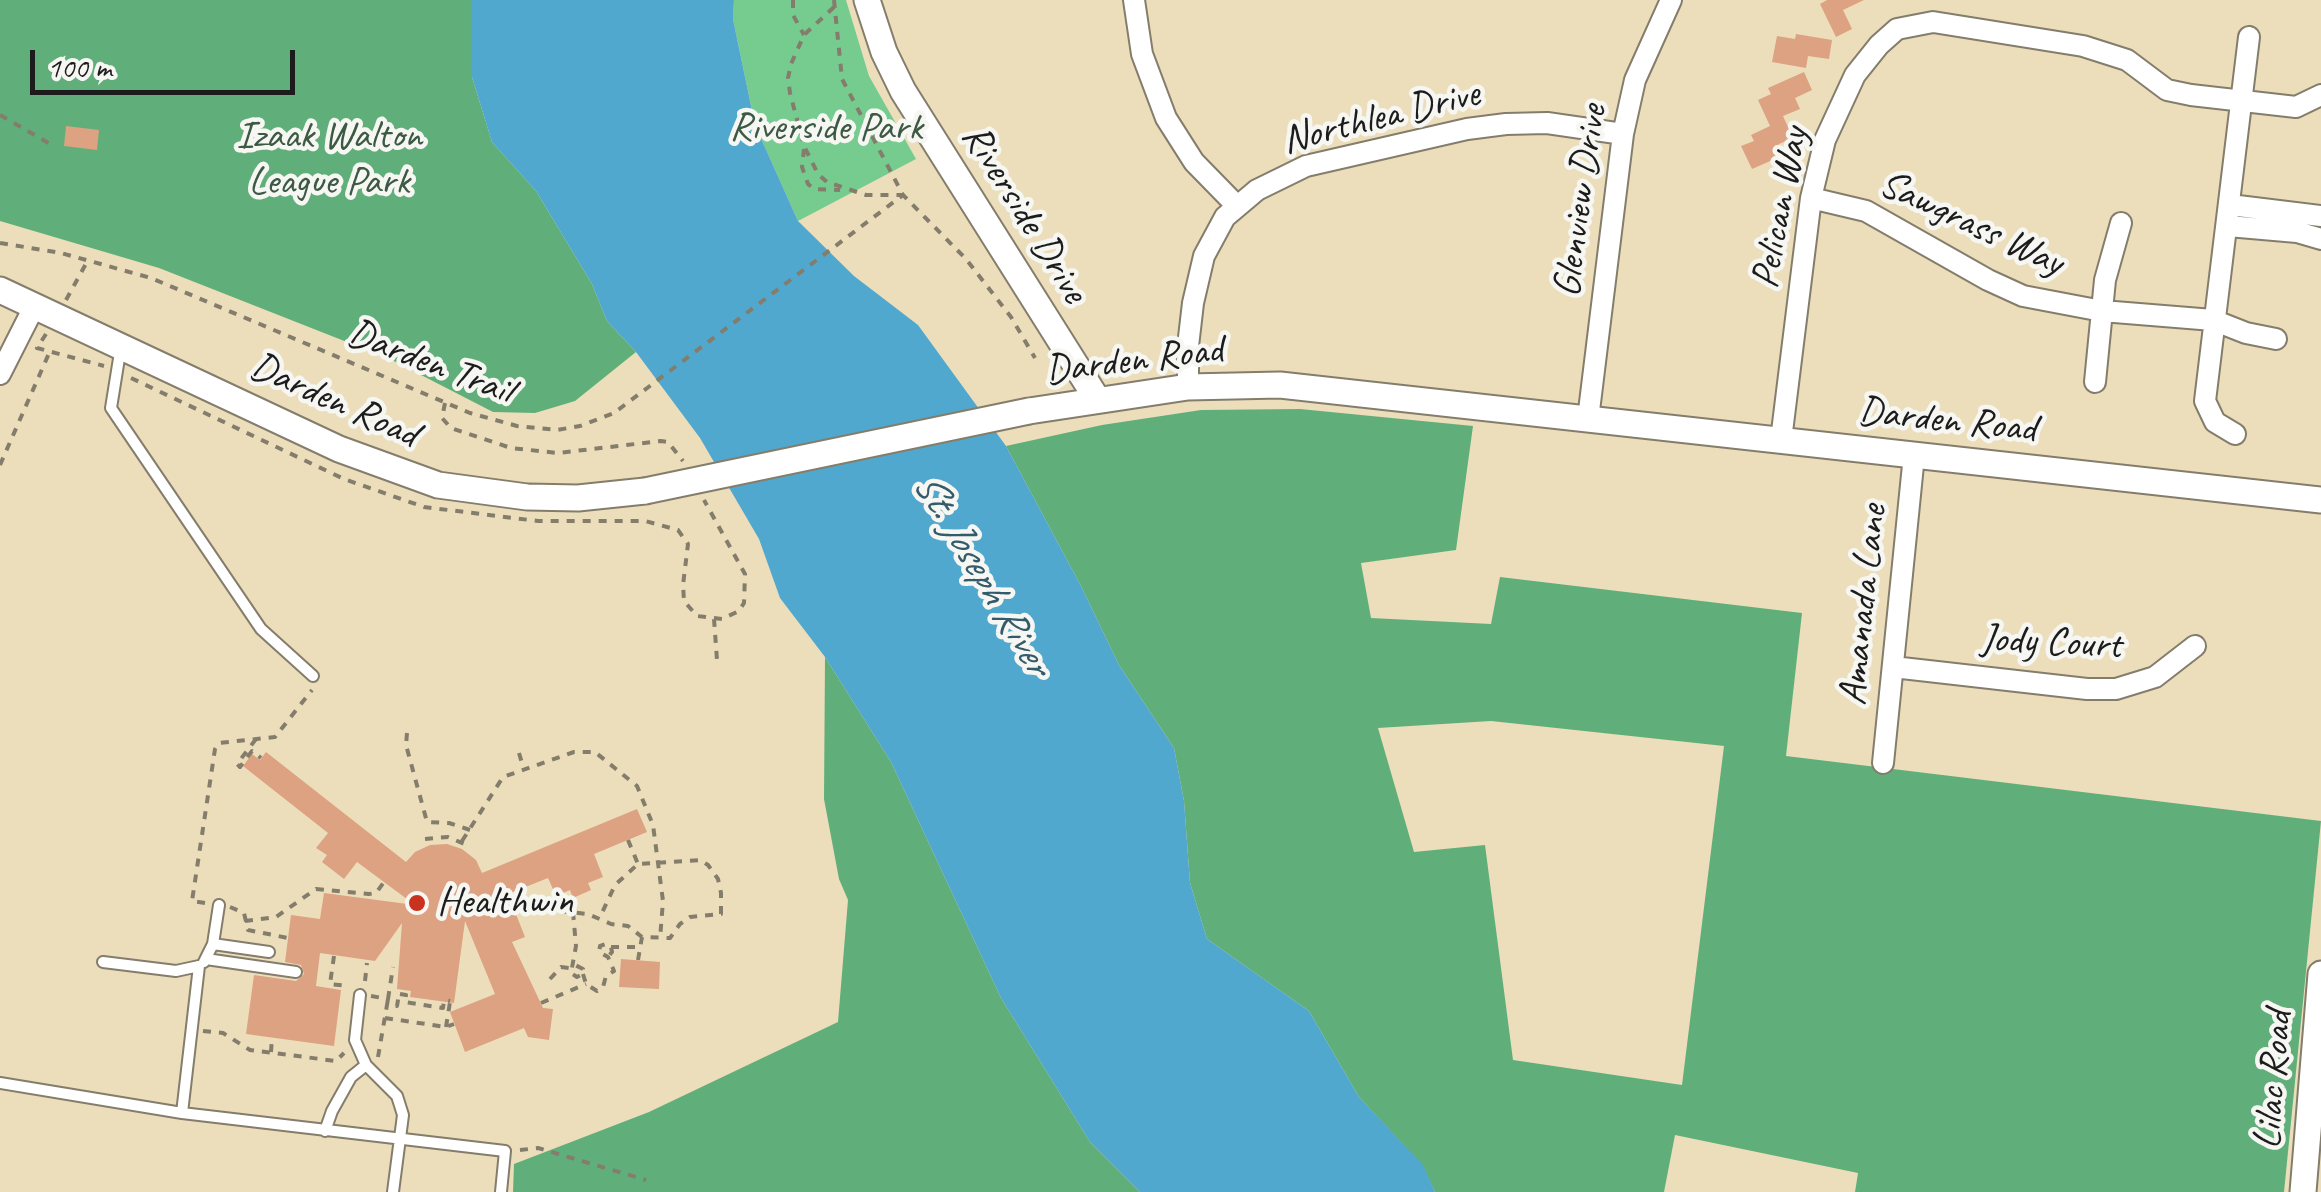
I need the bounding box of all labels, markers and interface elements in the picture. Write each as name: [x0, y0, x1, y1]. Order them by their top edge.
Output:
scale bar: [35, 30, 300, 92]
text: 100 m: [47, 48, 112, 86]
street label: Northlea Drive: [1277, 70, 1485, 166]
street label: Glenview Drive: [1544, 102, 1618, 300]
park label: Riverside Park: [730, 105, 922, 153]
park label: Izaak Walton League Park: [236, 113, 422, 207]
street label: Riverside Drive: [950, 116, 1098, 312]
street label: Pelican Way: [1742, 124, 1820, 292]
street label: Sawgrass Way: [1871, 161, 2071, 287]
street label: Darden Trail: [341, 310, 519, 416]
street label: Darden Road: [1043, 326, 1225, 396]
street label: Darden Road: [243, 343, 425, 459]
street label: Darden Road: [1856, 388, 2038, 454]
water label: St. Joseph River: [901, 464, 1061, 684]
street label: Amanada Lane: [1830, 502, 1898, 708]
street label: Jody Court: [1980, 615, 2122, 671]
place label: Healthwin: [437, 879, 573, 927]
marker: Healthwin: [406, 892, 428, 914]
street label: Lilac Road: [2244, 1009, 2304, 1151]

